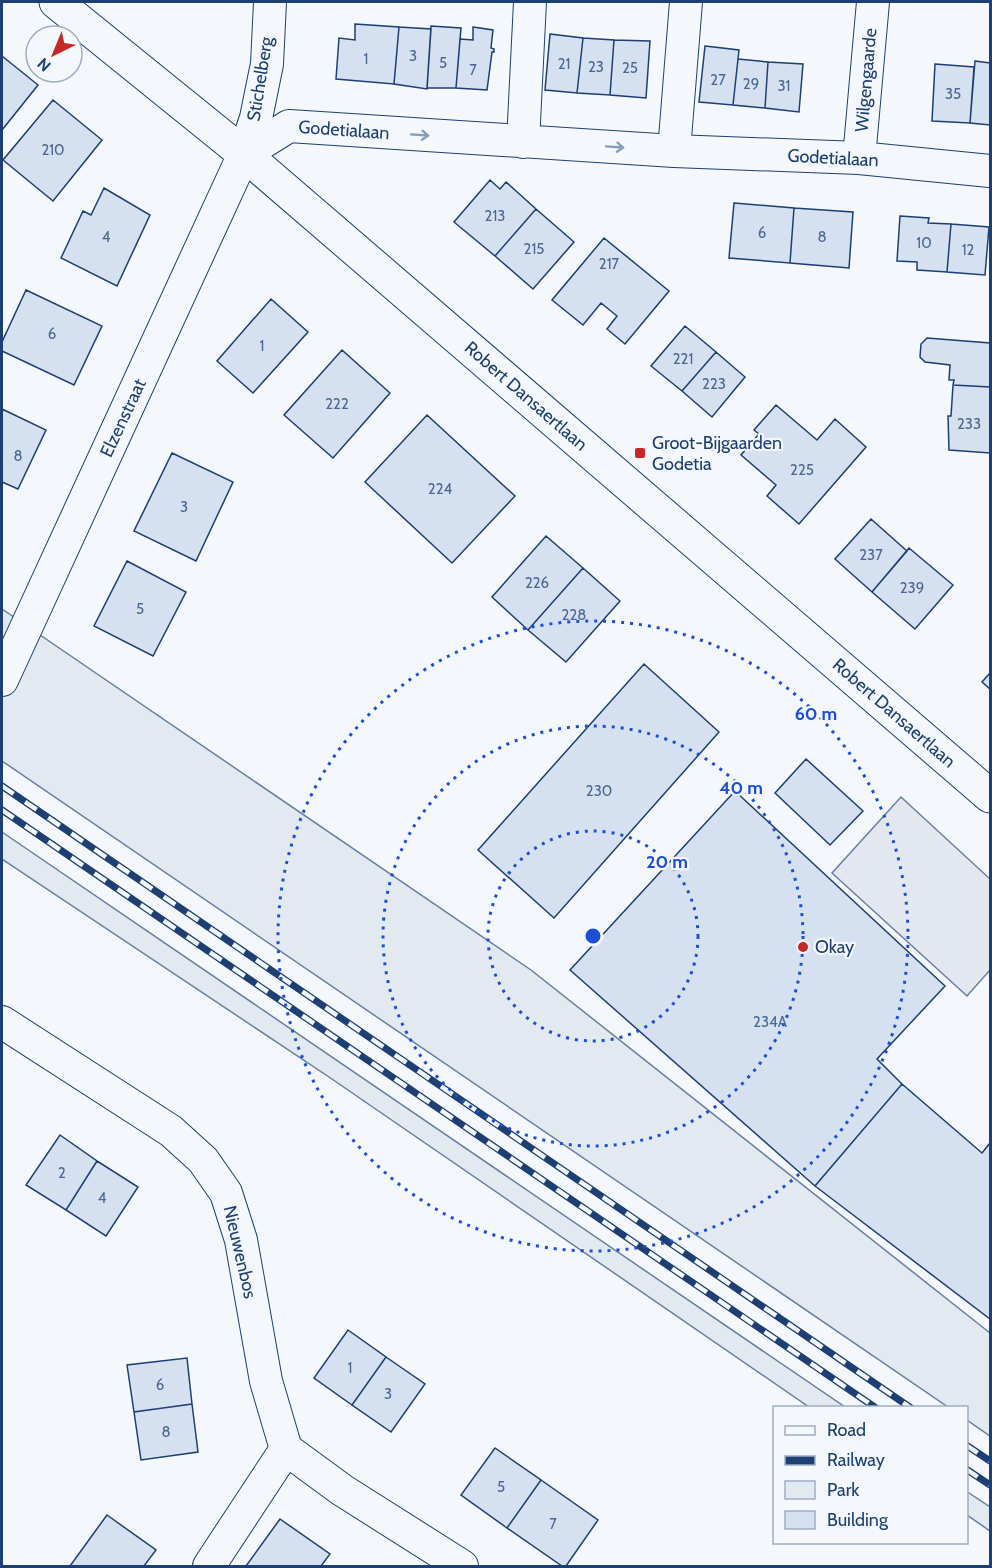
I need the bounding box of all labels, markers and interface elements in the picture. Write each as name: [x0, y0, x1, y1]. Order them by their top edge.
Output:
north arrow: [24, 24, 84, 84]
street label: Wilgengaarde: [851, 27, 881, 133]
street label: Stichelberg: [242, 34, 278, 123]
house number: 3: [409, 47, 417, 65]
house number: 1: [364, 50, 368, 68]
text: N: [33, 54, 55, 75]
house number: 5: [439, 54, 447, 72]
house number: 21: [558, 55, 570, 73]
house number: 23: [588, 58, 604, 76]
house number: 25: [622, 59, 638, 77]
house number: 7: [469, 61, 477, 79]
house number: 27: [710, 71, 726, 89]
house number: 29: [743, 75, 759, 93]
house number: 31: [777, 77, 791, 95]
house number: 35: [945, 85, 961, 103]
street label: Godetialaan: [298, 116, 390, 144]
one-way arrow: [410, 129, 430, 140]
house number: 210: [41, 141, 65, 159]
one-way arrow: [604, 142, 624, 153]
street label: Godetialaan: [787, 145, 879, 171]
house number: 213: [485, 207, 505, 225]
house number: 6: [758, 224, 766, 242]
house number: 4: [102, 228, 111, 246]
house number: 8: [817, 228, 827, 246]
house number: 10: [916, 234, 932, 252]
house number: 215: [524, 240, 544, 258]
house number: 12: [962, 241, 975, 259]
house number: 217: [599, 255, 620, 273]
house number: 6: [48, 325, 56, 343]
house number: 1: [260, 337, 264, 355]
street label: Robert Dansaertlaan: [460, 337, 592, 455]
house number: 221: [673, 350, 693, 368]
street label: Elzenstraat: [95, 375, 151, 461]
house number: 223: [702, 375, 726, 393]
house number: 222: [325, 395, 349, 413]
house number: 233: [957, 415, 981, 433]
place label: Groot-Bijgaarden Godetia: [652, 432, 782, 475]
marker: Groot-Bijgaarden Godetia: [633, 446, 647, 460]
house number: 8: [13, 447, 23, 465]
house number: 225: [790, 461, 814, 479]
house number: 224: [428, 480, 453, 498]
house number: 3: [180, 498, 188, 516]
house number: 237: [859, 546, 883, 564]
house number: 226: [525, 574, 549, 592]
house number: 239: [900, 579, 924, 597]
house number: 5: [136, 600, 144, 618]
house number: 228: [562, 606, 586, 624]
street label: Robert Dansaertlaan: [828, 654, 960, 772]
text: 60 m: [795, 703, 837, 725]
text: 40 m: [719, 777, 763, 799]
house number: 230: [586, 782, 612, 800]
text: 20 m: [646, 851, 688, 873]
centre of rings: [583, 926, 603, 946]
place label: Okay: [815, 936, 854, 958]
marker: Okay: [796, 940, 810, 954]
house number: 234A: [753, 1013, 788, 1031]
house number: 2: [58, 1164, 66, 1182]
house number: 4: [98, 1189, 107, 1207]
street label: Nieuwenbos: [219, 1203, 261, 1301]
house number: 1: [348, 1359, 352, 1377]
house number: 6: [156, 1376, 164, 1394]
house number: 3: [384, 1385, 392, 1403]
legend: [773, 1406, 968, 1544]
text: Road: [827, 1419, 866, 1441]
house number: 8: [161, 1423, 171, 1441]
text: Railway: [827, 1449, 885, 1471]
house number: 5: [497, 1478, 505, 1496]
text: Park: [827, 1479, 860, 1501]
text: Building: [827, 1509, 889, 1531]
house number: 7: [549, 1515, 557, 1533]

